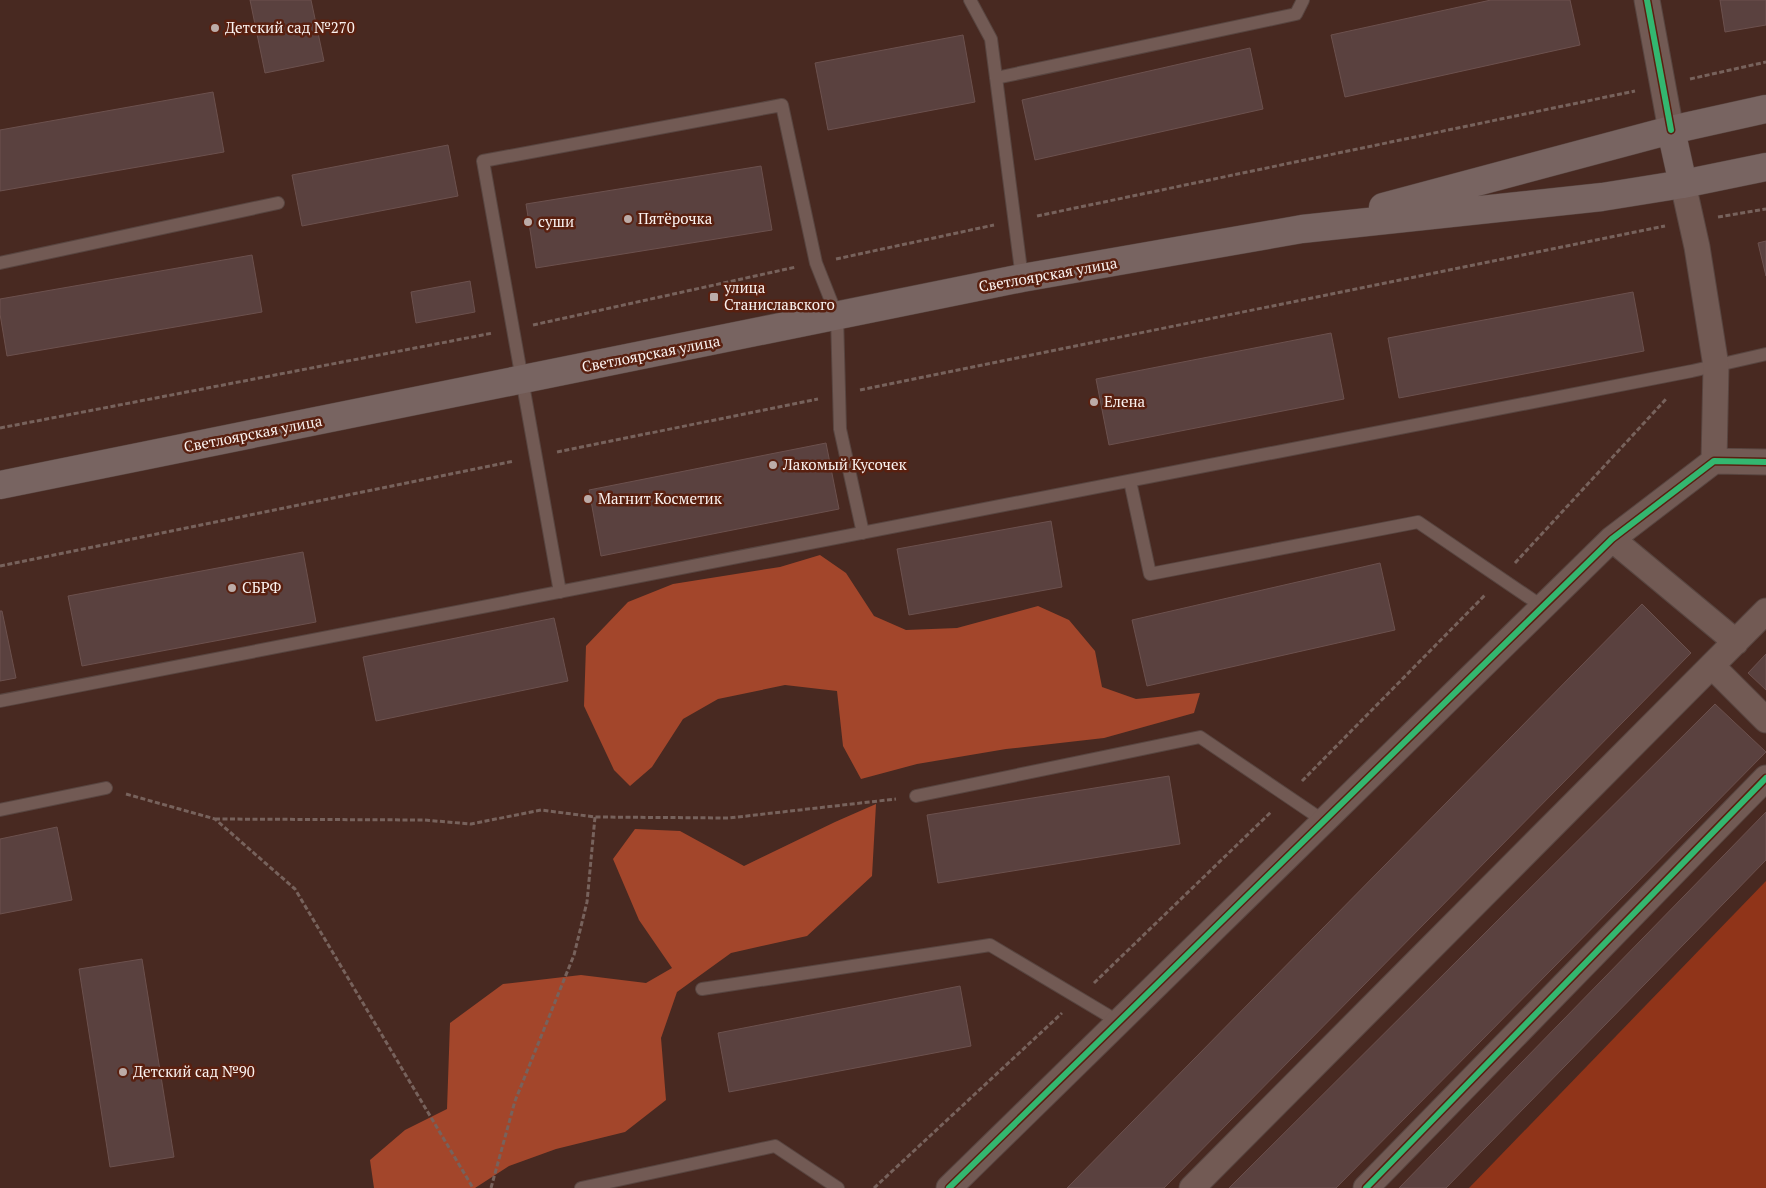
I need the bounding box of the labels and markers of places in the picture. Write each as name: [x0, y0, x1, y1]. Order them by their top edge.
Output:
place label: Детский сад №270: [225, 17, 355, 37]
marker: Детский сад №270: [209, 22, 221, 34]
place label: Пятёрочка: [638, 208, 713, 228]
place label: суши: [538, 211, 574, 231]
marker: Пятёрочка: [622, 213, 634, 225]
marker: суши: [522, 216, 534, 228]
place label: улица Станиславского: [723, 277, 835, 314]
marker: улица Станиславского: [708, 291, 720, 303]
place label: Елена: [1104, 391, 1146, 411]
marker: Елена: [1088, 396, 1100, 408]
place label: Лакомый Кусочек: [782, 454, 907, 474]
marker: Лакомый Кусочек: [767, 459, 779, 471]
place label: Магнит Косметик: [598, 488, 723, 508]
marker: Магнит Косметик: [582, 493, 594, 505]
place label: СБРФ: [242, 577, 281, 597]
marker: СБРФ: [226, 582, 238, 594]
place label: Детский сад №90: [133, 1061, 255, 1081]
marker: Детский сад №90: [117, 1066, 129, 1078]

